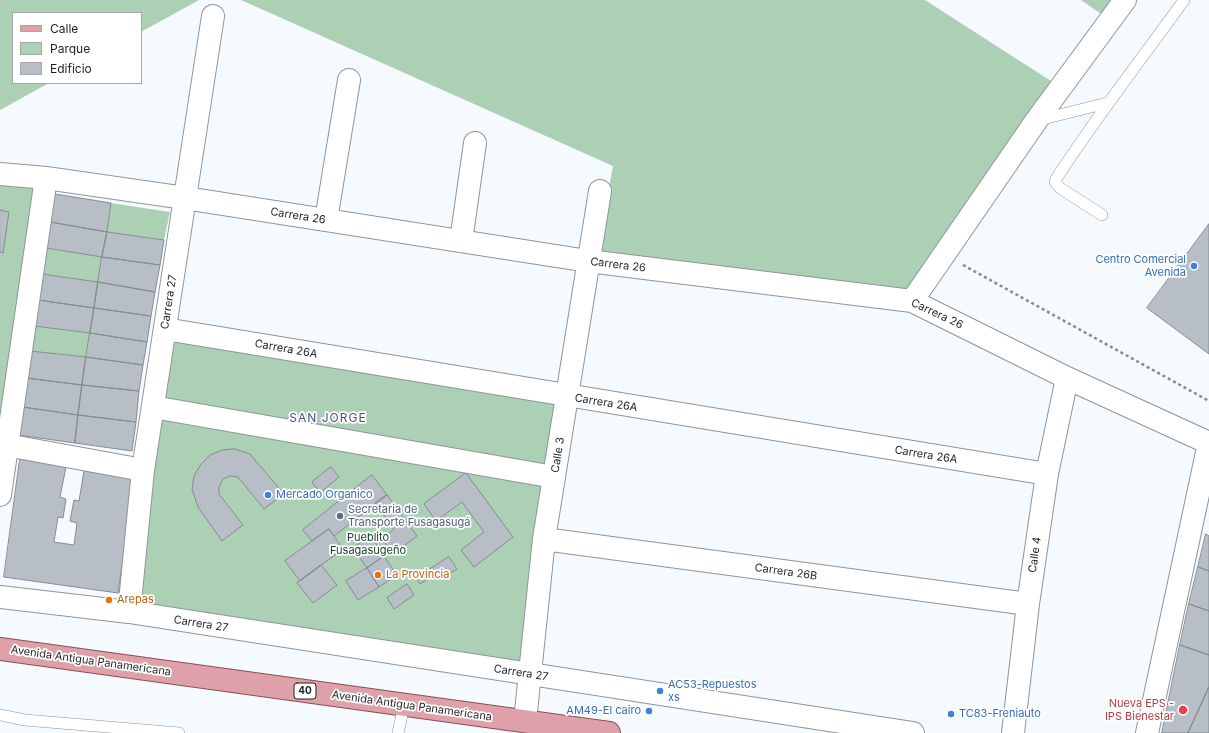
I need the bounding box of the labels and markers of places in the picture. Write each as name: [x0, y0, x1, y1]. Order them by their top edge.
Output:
place label: Centro Comercial Avenida: [1095, 253, 1186, 279]
marker: Centro Comercial Avenida: [1189, 261, 1199, 271]
place label: Mercado Organico: [276, 488, 373, 502]
marker: Mercado Organico: [263, 490, 273, 500]
place label: Secretaria de Transporte Fusagasugá: [348, 503, 471, 529]
marker: Secretaria de Transporte Fusagasugá: [335, 511, 345, 521]
place label: La Provincia: [386, 568, 449, 582]
marker: La Provincia: [373, 570, 383, 580]
place label: Arepas: [117, 593, 154, 607]
marker: Arepas: [104, 595, 114, 605]
place label: AC53-Repuestos xs: [668, 678, 756, 704]
marker: AC53-Repuestos xs: [655, 686, 665, 696]
place label: Nueva EPS - IPS Bienestar: [1105, 697, 1174, 723]
place label: AM49-El cairo: [566, 704, 641, 718]
marker: Nueva EPS - IPS Bienestar: [1177, 704, 1189, 716]
marker: AM49-El cairo: [644, 706, 654, 716]
place label: TC83-Freniauto: [959, 707, 1041, 721]
marker: TC83-Freniauto: [946, 709, 956, 719]

